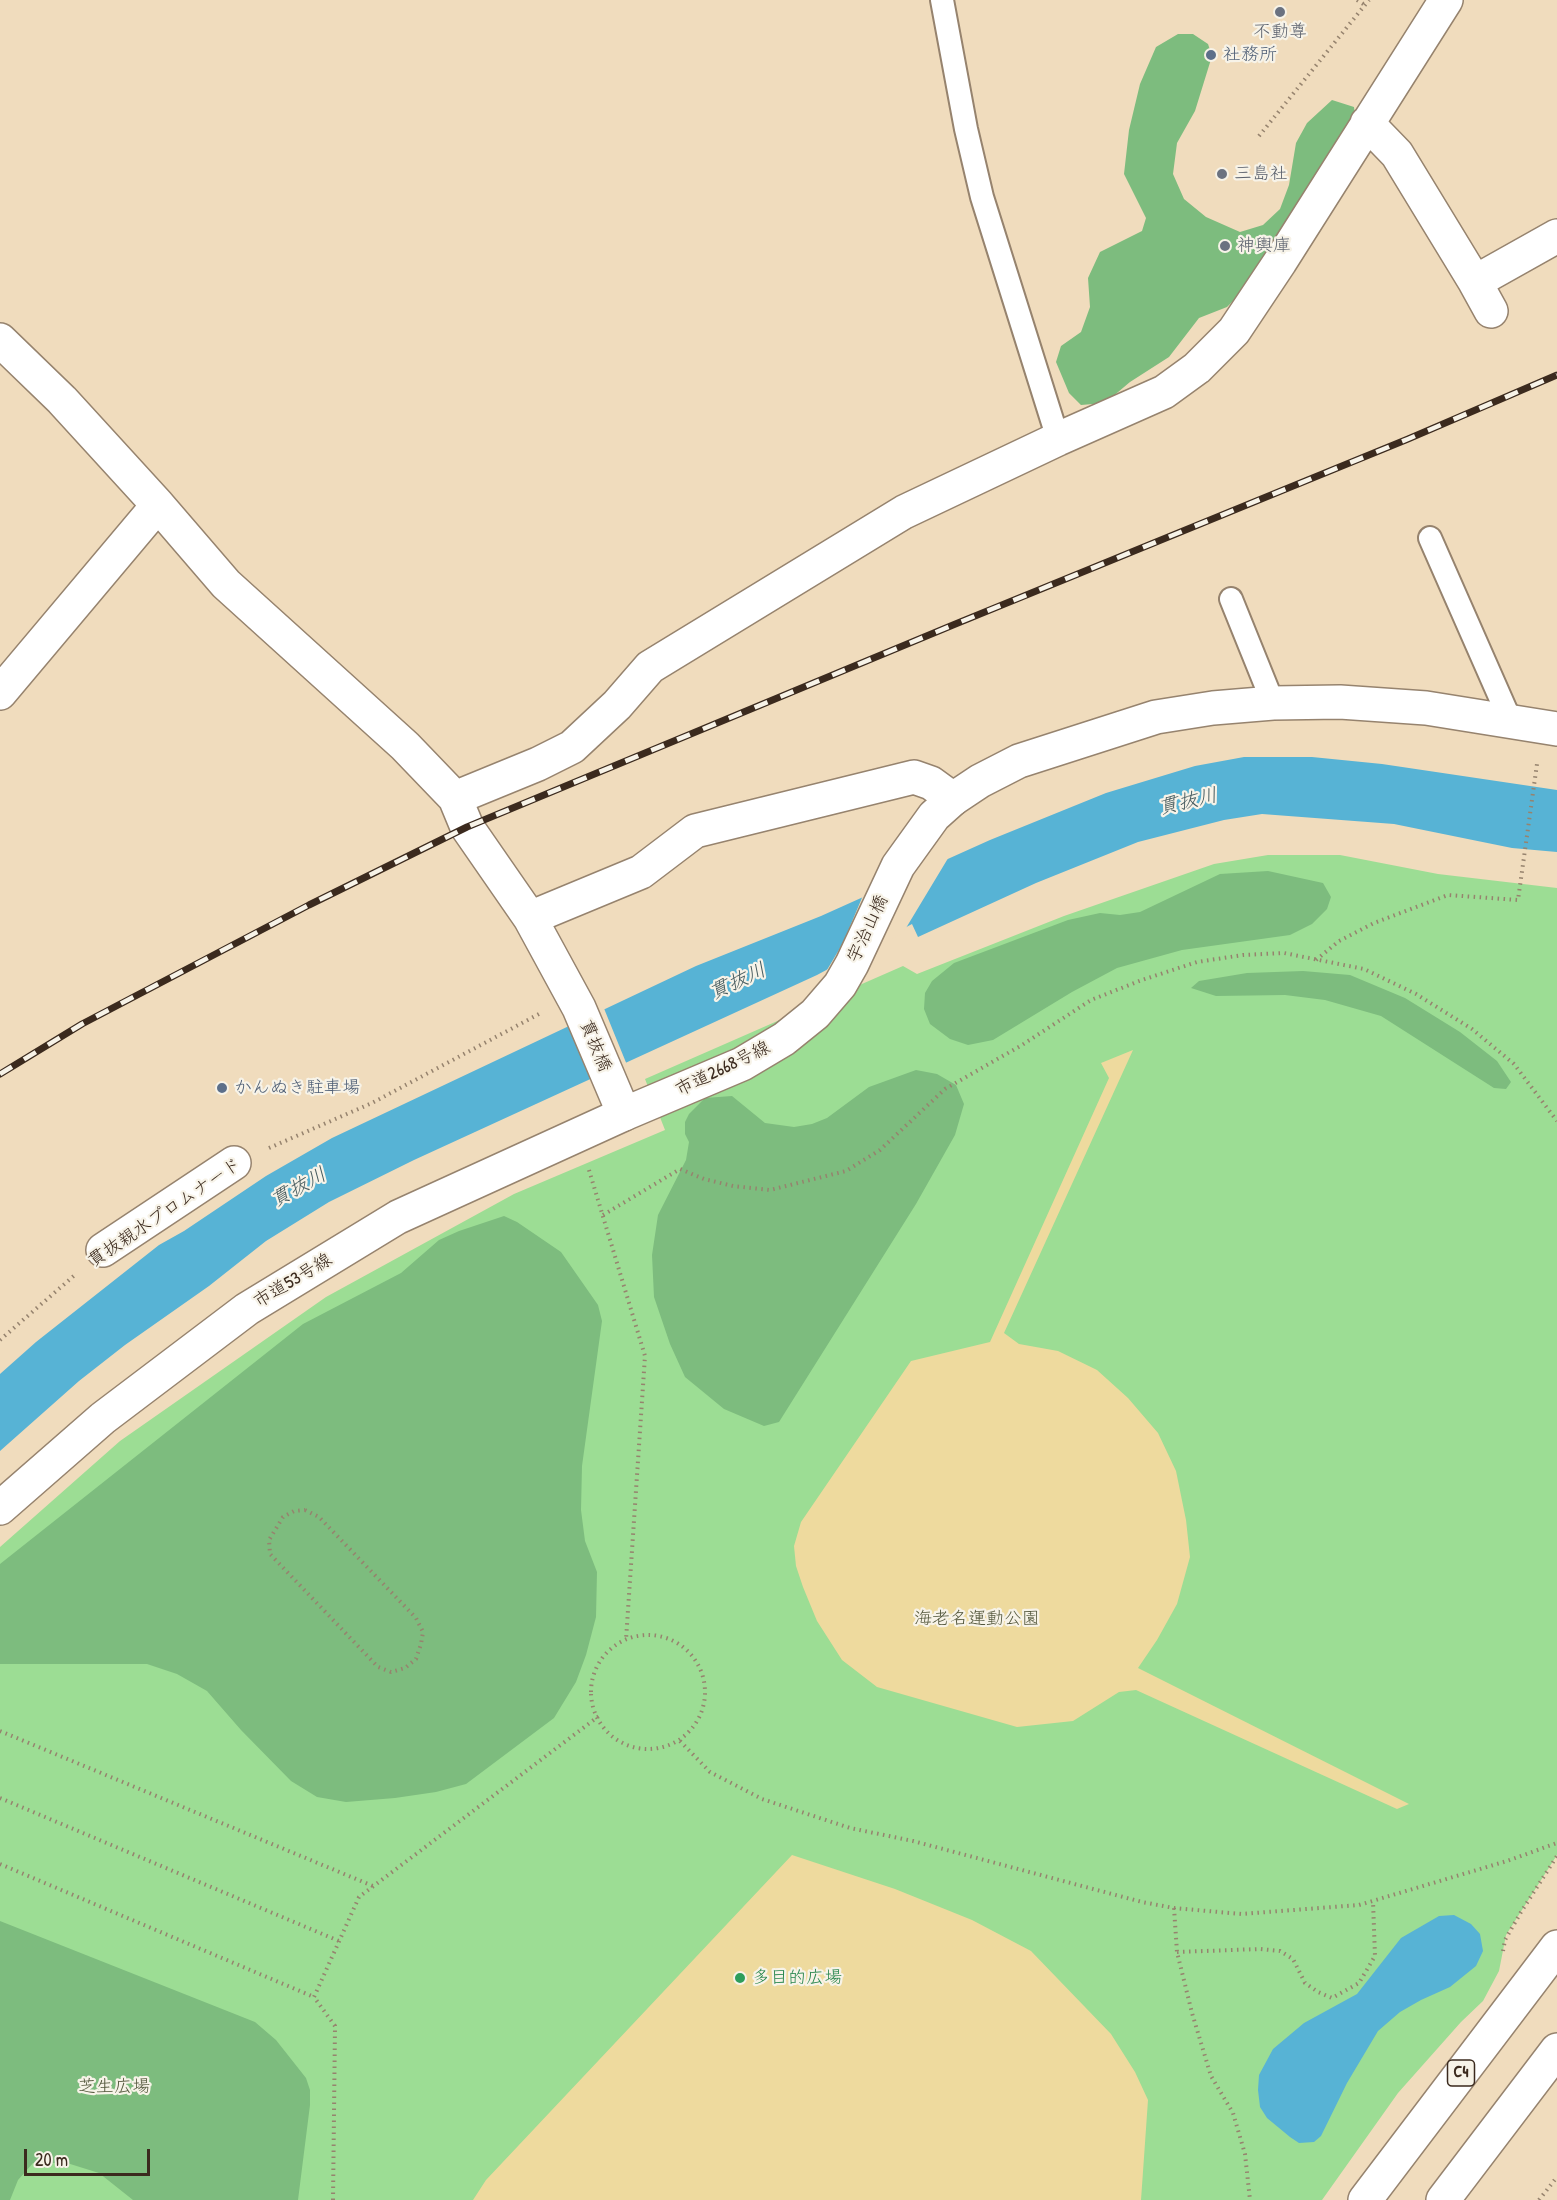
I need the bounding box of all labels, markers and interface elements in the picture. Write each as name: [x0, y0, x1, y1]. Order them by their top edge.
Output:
marker: 不動尊: [1273, 5, 1287, 19]
place label: 不動尊: [1253, 21, 1307, 43]
place label: 社務所: [1223, 44, 1277, 66]
marker: 社務所: [1204, 48, 1218, 62]
place label: 三島社: [1234, 163, 1288, 185]
marker: 三島社: [1215, 167, 1229, 181]
place label: 神輿庫: [1237, 235, 1291, 257]
marker: 神輿庫: [1218, 239, 1232, 253]
water label: 貫抜川: [1156, 784, 1220, 820]
street label: 宇治山橋: [843, 892, 893, 966]
water label: 貫抜川: [706, 958, 770, 1006]
street label: 貫抜橋: [575, 1017, 615, 1075]
street label: 市道2668号線: [672, 1037, 774, 1101]
place label: かんぬき駐車場: [234, 1077, 360, 1099]
marker: かんぬき駐車場: [215, 1081, 229, 1095]
street label: 貫抜親水プロムナード: [84, 1154, 246, 1272]
water label: 貫抜川: [267, 1163, 331, 1213]
street label: 市道53号線: [250, 1249, 336, 1313]
park label: 海老名運動公園: [914, 1608, 1040, 1630]
place label: 多目的広場: [752, 1967, 842, 1989]
marker: 多目的広場: [733, 1971, 747, 1985]
road number: C4: [1448, 2060, 1474, 2086]
park label: 芝生広場: [78, 2076, 150, 2098]
scale bar: [27, 2137, 153, 2175]
text: 20 m: [35, 2147, 68, 2172]

